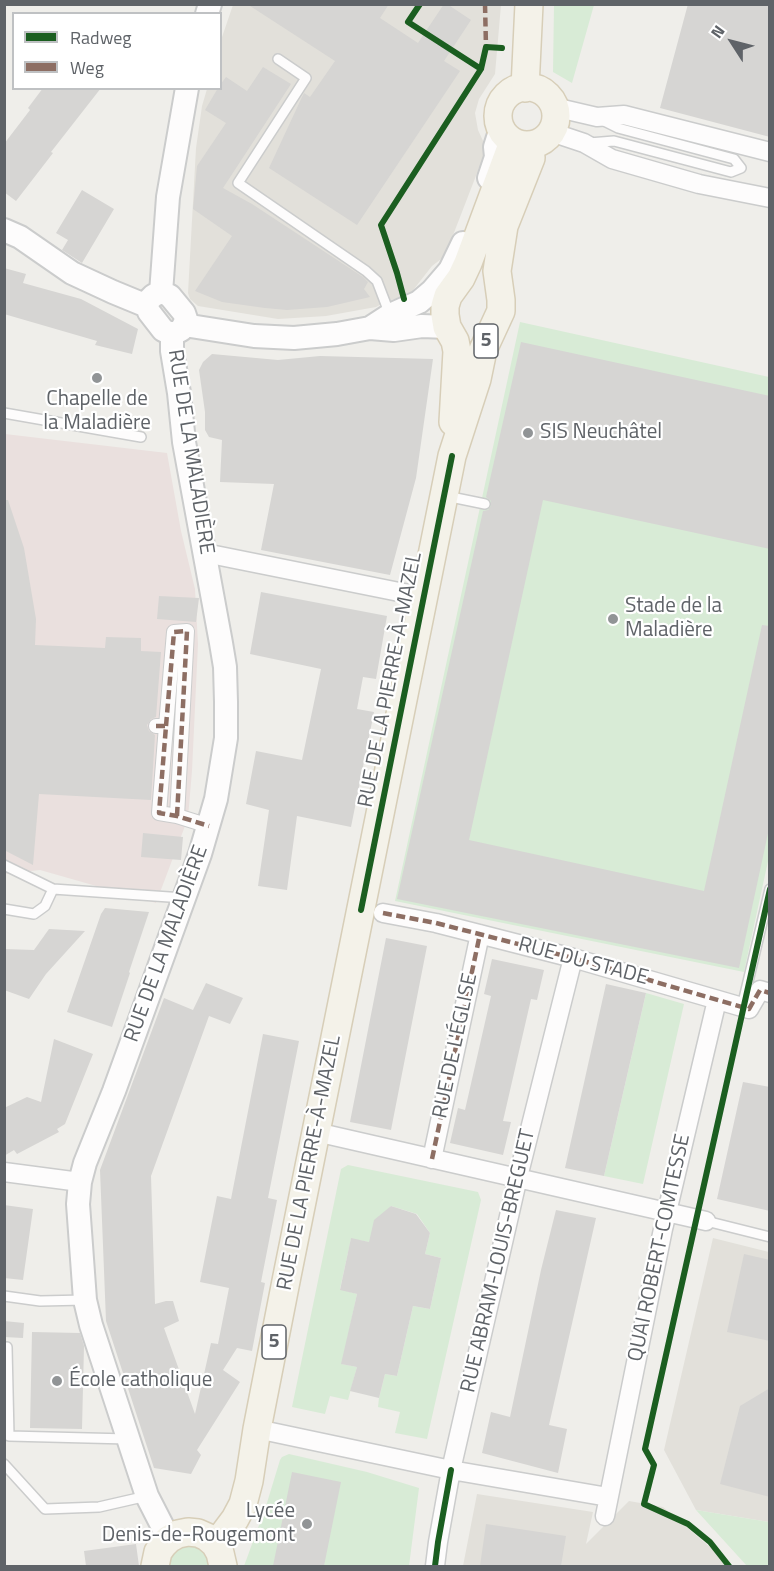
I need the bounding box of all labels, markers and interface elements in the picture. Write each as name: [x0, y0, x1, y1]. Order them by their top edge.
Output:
legend: [12, 12, 222, 90]
north arrow: [702, 12, 762, 72]
text: N: [704, 20, 730, 43]
text: Radweg: [70, 24, 132, 51]
text: Weg: [70, 54, 104, 81]
road number: 5: [474, 324, 498, 358]
street label: RUE DE LA MALADIÈRE: [161, 348, 219, 556]
marker: Chapelle de la Maladière: [90, 371, 104, 385]
place label: Chapelle de la Maladière: [43, 387, 151, 437]
place label: SIS Neuchâtel: [540, 420, 662, 446]
marker: SIS Neuchâtel: [521, 426, 535, 440]
street label: RUE DE LA PIERRE-À-MAZEL: [354, 550, 428, 810]
place label: Stade de la Maladière: [625, 594, 722, 644]
marker: Stade de la Maladière: [606, 612, 620, 626]
street label: RUE DE LA MALADIÈRE: [120, 842, 214, 1046]
street label: RUE DU STADE: [515, 933, 651, 991]
street label: RUE DE L'ÉGLISE: [428, 971, 484, 1121]
street label: RUE DE LA PIERRE-À-MAZEL: [273, 1033, 347, 1293]
street label: RUE ABRAM-LOUIS-BREGUET: [456, 1127, 542, 1395]
street label: QUAI ROBERT-COMTESSE: [624, 1132, 696, 1364]
road number: 5: [262, 1325, 286, 1359]
place label: École catholique: [69, 1368, 212, 1394]
marker: École catholique: [50, 1374, 64, 1388]
place label: Lycée Denis-de-Rougemont: [102, 1499, 295, 1549]
marker: Lycée Denis-de-Rougemont: [300, 1517, 314, 1531]

